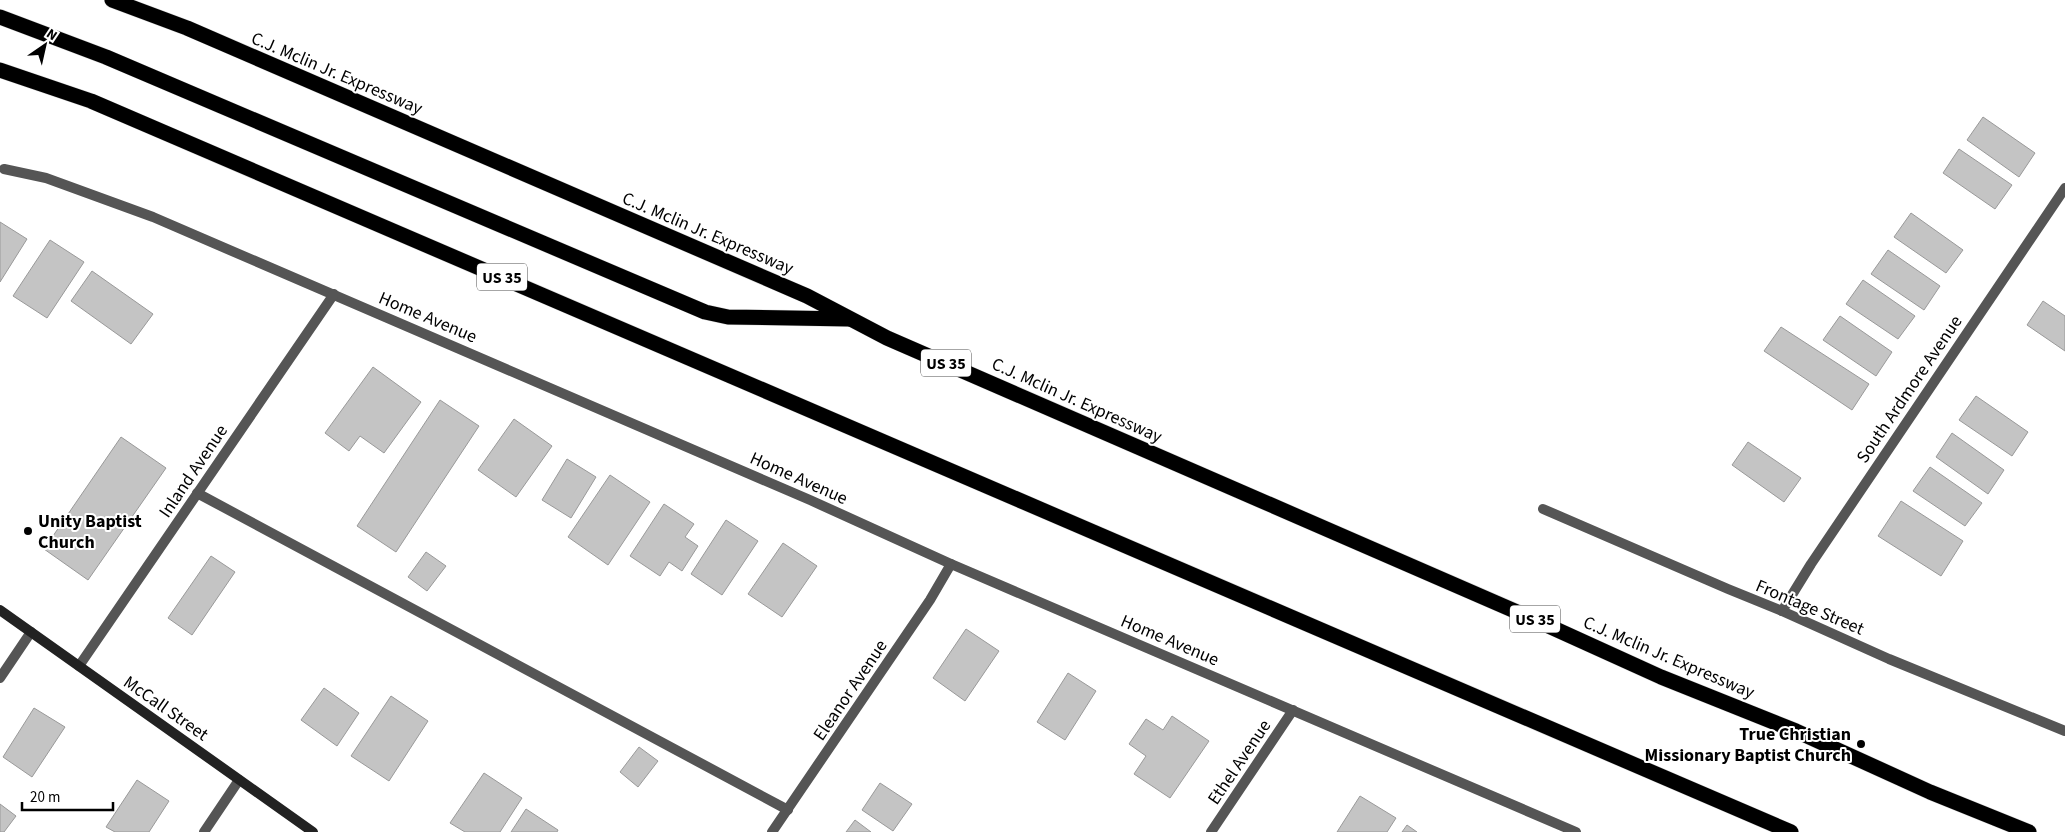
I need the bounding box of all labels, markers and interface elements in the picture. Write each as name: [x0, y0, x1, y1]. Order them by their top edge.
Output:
north arrow: [20, 20, 70, 70]
text: N: [42, 24, 61, 46]
street label: C.J. Mclin Jr. Expressway: [247, 26, 427, 121]
street label: C.J. Mclin Jr. Expressway: [618, 186, 798, 281]
road number: US 35: [477, 264, 527, 290]
street label: Home Avenue: [375, 286, 481, 349]
street label: South Ardmore Avenue: [1851, 310, 1968, 468]
road number: US 35: [921, 349, 971, 376]
street label: C.J. Mclin Jr. Expressway: [988, 352, 1166, 450]
street label: Inland Avenue: [153, 420, 234, 523]
street label: Home Avenue: [746, 446, 852, 511]
place label: Unity Baptist Church: [38, 509, 142, 555]
marker: Unity Baptist Church: [22, 525, 34, 537]
street label: Frontage Street: [1752, 573, 1868, 642]
road number: US 35: [1510, 606, 1560, 632]
street label: Home Avenue: [1117, 609, 1223, 672]
street label: C.J. Mclin Jr. Expressway: [1579, 610, 1759, 705]
street label: Eleanor Avenue: [807, 635, 893, 746]
street label: McCall Street: [118, 670, 213, 747]
street label: Ethel Avenue: [1202, 715, 1277, 810]
place label: True Christian Missionary Baptist Church: [1645, 722, 1851, 768]
marker: True Christian Missionary Baptist Church: [1855, 738, 1867, 750]
scale bar: [22, 780, 114, 812]
text: 20 m: [30, 787, 60, 808]

